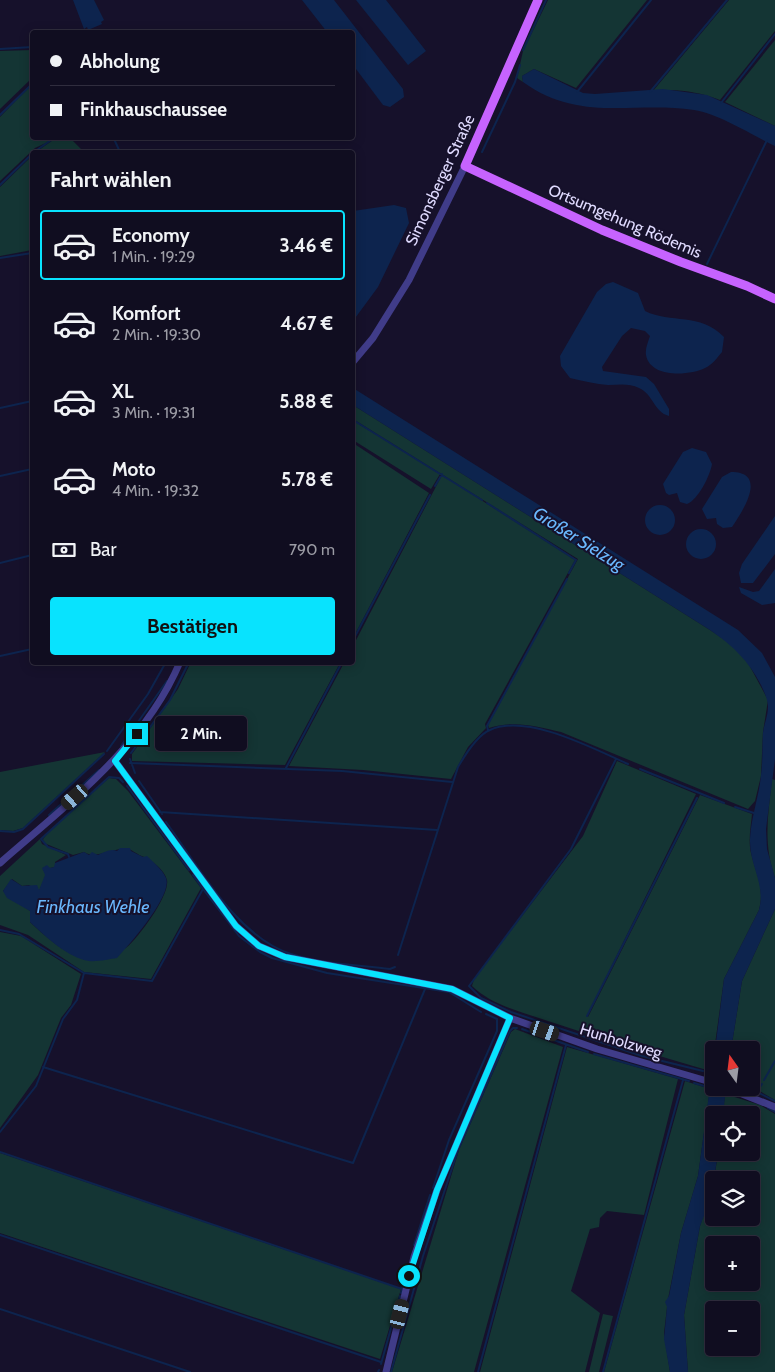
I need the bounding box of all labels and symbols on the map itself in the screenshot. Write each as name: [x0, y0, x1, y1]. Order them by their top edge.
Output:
street label: Simonsberger Straße: [401, 111, 479, 249]
street label: Ortsumgehung Rödemis: [545, 180, 705, 262]
water label: Großer Sielzug: [529, 502, 630, 576]
callout: 2 Min.: [154, 716, 247, 752]
route end: [126, 723, 148, 745]
car: [58, 781, 91, 813]
water label: Finkhaus Wehle: [37, 896, 149, 918]
car: [528, 1019, 561, 1043]
street label: Hunholzweg: [578, 1020, 665, 1063]
north arrow: [705, 1041, 760, 1096]
route start: [398, 1265, 420, 1287]
car: [389, 1298, 410, 1330]

